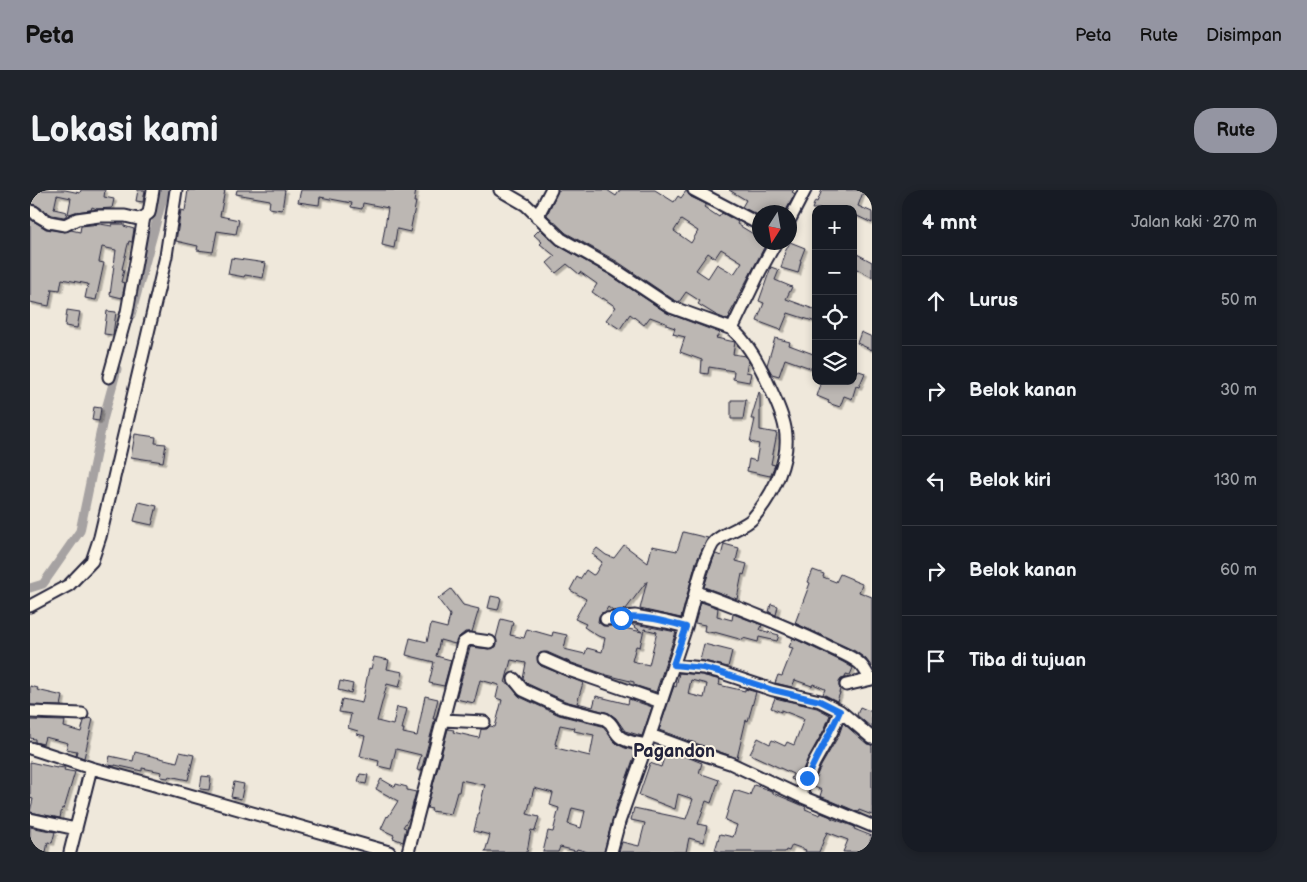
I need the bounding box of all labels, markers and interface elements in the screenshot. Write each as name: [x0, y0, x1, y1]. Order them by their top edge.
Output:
text: Peta: [25, 21, 74, 50]
text: Peta: [1075, 25, 1111, 46]
text: Rute: [1139, 25, 1178, 46]
text: Disimpan: [1206, 25, 1282, 46]
button: Rute: [1194, 108, 1277, 153]
text: Lokasi kami: [30, 109, 219, 152]
north arrow: [752, 205, 797, 250]
map controls: [812, 205, 857, 385]
button: +: [812, 205, 857, 250]
text: 4 mnt: [922, 210, 977, 235]
text: Jalan kaki · 270 m: [1131, 213, 1257, 232]
button: −: [812, 250, 857, 295]
icon: ahead: [922, 287, 950, 315]
text: Lurus: [969, 289, 1018, 312]
text: 50 m: [1221, 291, 1257, 310]
button: locate: [812, 295, 857, 340]
button: layers: [812, 340, 857, 385]
icon: right: [922, 377, 950, 405]
text: Belok kanan: [969, 379, 1077, 402]
text: 30 m: [1220, 381, 1257, 400]
icon: left: [922, 467, 950, 495]
text: Belok kiri: [969, 469, 1051, 492]
text: 130 m: [1214, 471, 1257, 490]
icon: right: [922, 557, 950, 585]
text: Belok kanan: [969, 559, 1077, 582]
text: 60 m: [1220, 561, 1257, 580]
route start: [610, 607, 633, 630]
icon: arrive: [922, 647, 950, 675]
text: Tiba di tujuan: [969, 649, 1086, 672]
district label: Pagandon: [633, 741, 715, 762]
route end: [796, 767, 819, 790]

